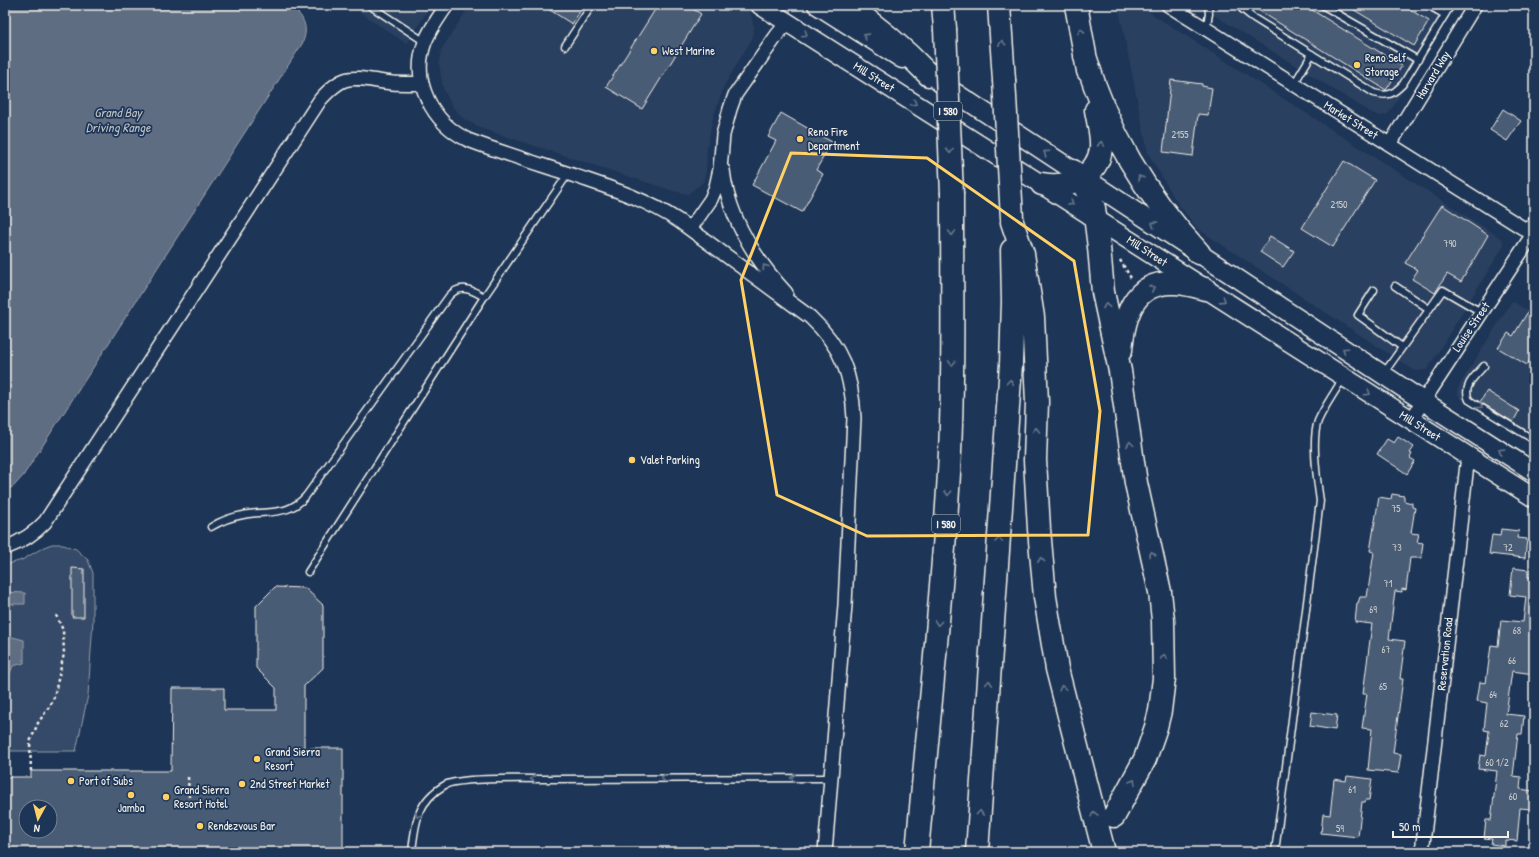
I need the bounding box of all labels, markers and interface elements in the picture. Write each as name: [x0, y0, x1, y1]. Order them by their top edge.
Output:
one-way arrow: [1077, 28, 1085, 34]
one-way arrow: [801, 29, 808, 36]
one-way arrow: [863, 33, 870, 41]
one-way arrow: [997, 40, 1006, 46]
place label: West Marine: [662, 42, 715, 59]
marker: West Marine: [649, 46, 659, 56]
street label: Harvard Way: [1411, 47, 1454, 102]
place label: Reno Self Storage: [1365, 49, 1407, 80]
street label: Mill Street: [850, 57, 899, 96]
marker: Reno Self Storage: [1352, 60, 1362, 70]
street label: Market Street: [1321, 96, 1382, 143]
one-way arrow: [910, 99, 917, 106]
road number: I 580: [934, 102, 962, 120]
water label: Grand Bay Driving Range: [86, 103, 151, 137]
place label: Reno Fire Department: [808, 123, 860, 154]
house number: 2155: [1172, 128, 1189, 141]
marker: Reno Fire Department: [795, 134, 805, 144]
one-way arrow: [1097, 141, 1105, 147]
one-way arrow: [946, 148, 954, 154]
one-way arrow: [1043, 150, 1050, 158]
one-way arrow: [1138, 176, 1145, 183]
one-way arrow: [1067, 198, 1074, 206]
house number: 2150: [1330, 198, 1348, 211]
one-way arrow: [1152, 222, 1159, 229]
one-way arrow: [948, 230, 956, 236]
street label: Mill Street: [1123, 231, 1172, 271]
house number: 790: [1443, 237, 1457, 250]
one-way arrow: [762, 264, 770, 271]
one-way arrow: [1148, 285, 1155, 293]
one-way arrow: [1219, 296, 1226, 303]
street label: Louise Street: [1448, 298, 1494, 355]
one-way arrow: [1102, 302, 1110, 309]
one-way arrow: [1342, 347, 1349, 355]
one-way arrow: [948, 360, 956, 366]
one-way arrow: [1005, 379, 1014, 385]
one-way arrow: [1364, 388, 1371, 395]
one-way arrow: [1476, 402, 1483, 409]
street label: Mill Street: [1396, 406, 1445, 445]
one-way arrow: [1032, 427, 1040, 433]
one-way arrow: [1126, 441, 1135, 447]
one-way arrow: [1498, 449, 1505, 456]
place label: Valet Parking: [640, 451, 700, 468]
marker: Valet Parking: [627, 455, 637, 465]
one-way arrow: [943, 490, 952, 496]
house number: 75: [1391, 502, 1401, 515]
road number: I 580: [932, 515, 960, 533]
one-way arrow: [994, 537, 1003, 543]
house number: 73: [1392, 541, 1402, 554]
house number: 72: [1503, 541, 1513, 554]
one-way arrow: [1148, 550, 1157, 557]
one-way arrow: [1037, 557, 1046, 563]
house number: 71: [1384, 577, 1393, 590]
house number: 69: [1369, 603, 1377, 616]
street label: Reservation Road: [1432, 616, 1457, 691]
one-way arrow: [933, 620, 942, 626]
house number: 68: [1513, 624, 1521, 637]
house number: 67: [1382, 643, 1391, 656]
one-way arrow: [1160, 654, 1169, 660]
house number: 66: [1508, 654, 1516, 667]
one-way arrow: [984, 680, 993, 686]
house number: 65: [1379, 680, 1388, 693]
one-way arrow: [1058, 685, 1067, 692]
house number: 64: [1489, 688, 1497, 701]
house number: 62: [1500, 717, 1509, 730]
place label: Grand Sierra Resort: [265, 743, 320, 774]
marker: Grand Sierra Resort: [252, 754, 262, 764]
house number: 60 1/2: [1485, 756, 1509, 769]
place label: Port of Subs: [79, 772, 133, 789]
one-way arrow: [660, 774, 666, 783]
one-way arrow: [790, 774, 796, 782]
place label: 2nd Street Market: [250, 775, 330, 792]
one-way arrow: [530, 775, 536, 783]
marker: Port of Subs: [66, 776, 76, 786]
one-way arrow: [1129, 778, 1136, 786]
marker: 2nd Street Market: [237, 779, 247, 789]
place label: Grand Sierra Resort Hotel: [174, 781, 229, 812]
house number: 61: [1348, 783, 1356, 796]
marker: Jamba: [126, 790, 136, 800]
house number: 60: [1509, 790, 1518, 803]
marker: Grand Sierra Resort Hotel: [161, 792, 171, 802]
north arrow: [18, 799, 58, 839]
place label: Jamba: [118, 799, 145, 816]
one-way arrow: [975, 810, 984, 816]
one-way arrow: [1090, 811, 1099, 818]
one-way arrow: [414, 812, 423, 819]
scale bar: [1393, 813, 1508, 839]
place label: Rendezvous Bar: [208, 817, 276, 834]
text: 50 m: [1399, 818, 1420, 835]
marker: Rendezvous Bar: [195, 821, 205, 831]
text: N: [33, 822, 41, 836]
house number: 59: [1336, 822, 1344, 835]

